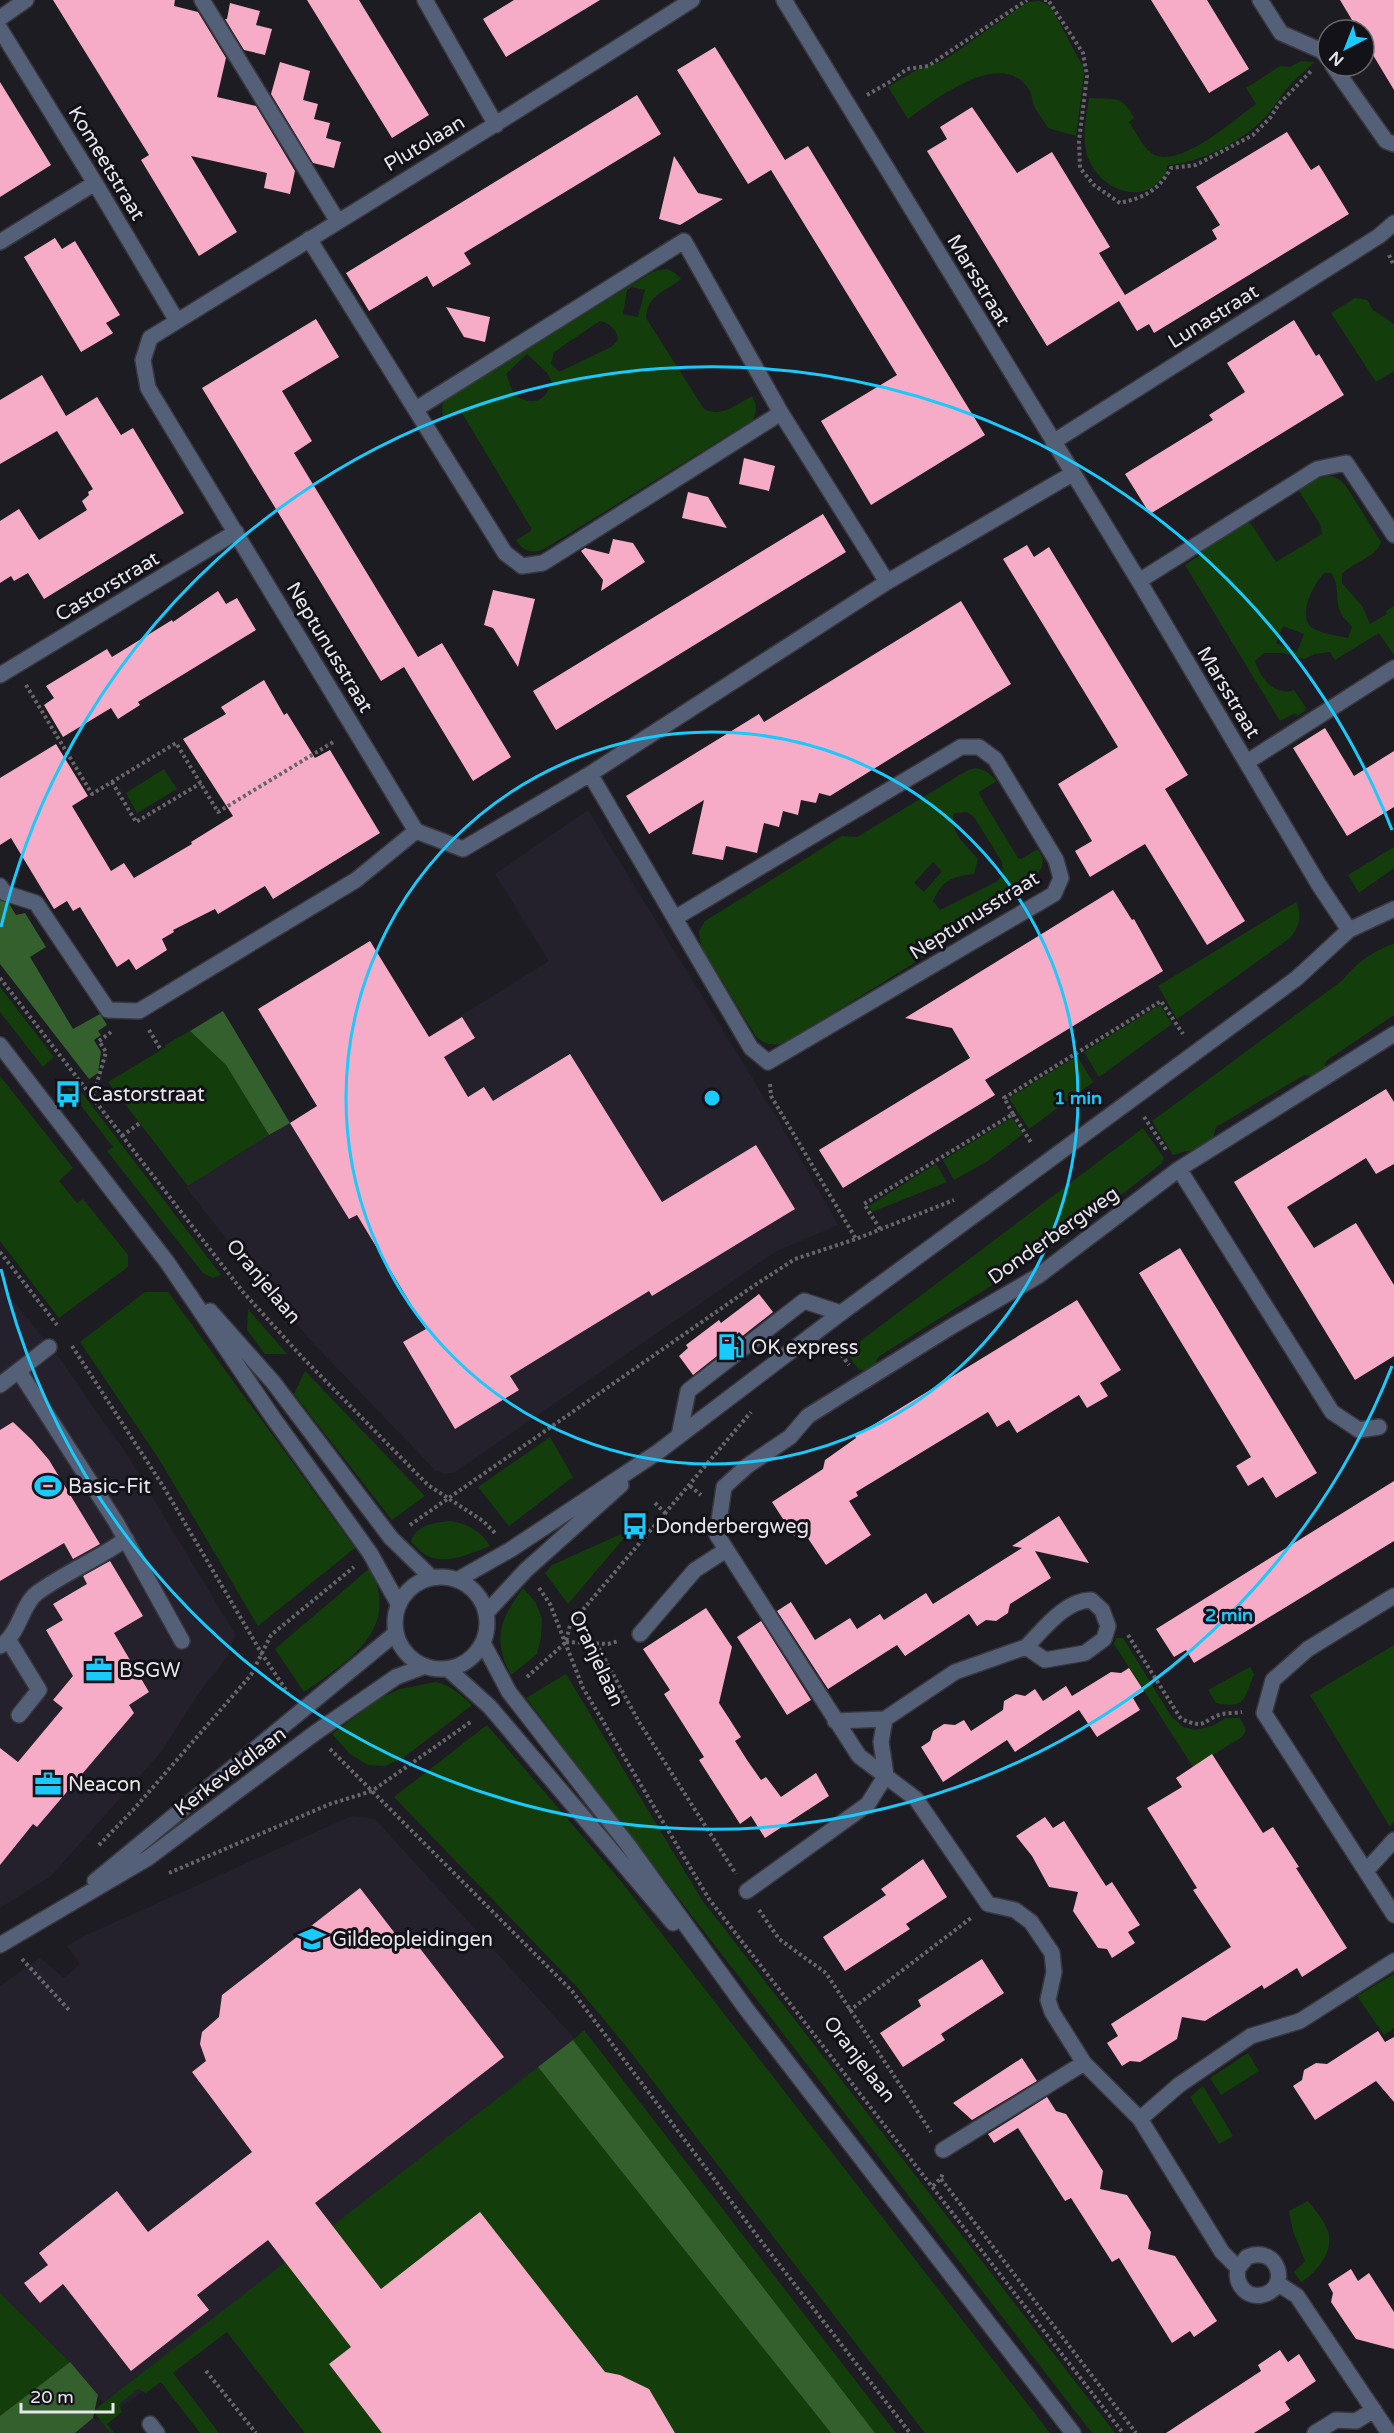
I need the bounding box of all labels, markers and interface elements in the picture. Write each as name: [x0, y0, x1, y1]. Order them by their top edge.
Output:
north arrow: [1316, 18, 1376, 78]
text: N: [1325, 47, 1348, 70]
street label: Komeetstraat: [63, 102, 150, 225]
street label: Plutolaan: [380, 110, 469, 177]
street label: Marsstraat: [941, 230, 1015, 331]
street label: Lunastraat: [1164, 280, 1263, 354]
street label: Castorstraat: [51, 546, 164, 627]
street label: Neptunusstraat: [281, 578, 378, 717]
street label: Marsstraat: [1191, 642, 1265, 743]
street label: Neptunusstraat: [905, 866, 1044, 965]
bus stop icon: Castorstraat: [53, 1079, 83, 1109]
place label: Castorstraat: [88, 1083, 205, 1107]
text: 1 min: [1054, 1087, 1102, 1109]
centre of rings: [702, 1088, 722, 1108]
street label: Donderbergweg: [984, 1182, 1124, 1290]
street label: Oranjelaan: [221, 1234, 306, 1329]
fuel station icon: OK express: [716, 1332, 746, 1362]
place label: OK express: [751, 1336, 858, 1360]
sports icon: Basic-Fit: [33, 1471, 63, 1501]
place label: Basic-Fit: [68, 1475, 151, 1499]
bus stop icon: Donderbergweg: [620, 1511, 650, 1541]
place label: Donderbergweg: [655, 1515, 809, 1539]
text: 2 min: [1205, 1604, 1253, 1626]
street label: Oranjelaan: [563, 1607, 629, 1710]
office icon: BSGW: [84, 1655, 114, 1685]
place label: BSGW: [119, 1659, 181, 1683]
street label: Kerkeveldlaan: [170, 1722, 291, 1822]
office icon: Neacon: [33, 1769, 63, 1799]
place label: Neacon: [68, 1773, 141, 1797]
school or university icon: Gildeopleidingen: [297, 1924, 327, 1954]
place label: Gildeopleidingen: [332, 1928, 493, 1952]
street label: Oranjelaan: [818, 2012, 900, 2108]
scale bar: [21, 2376, 112, 2414]
text: 20 m: [30, 2386, 74, 2408]

